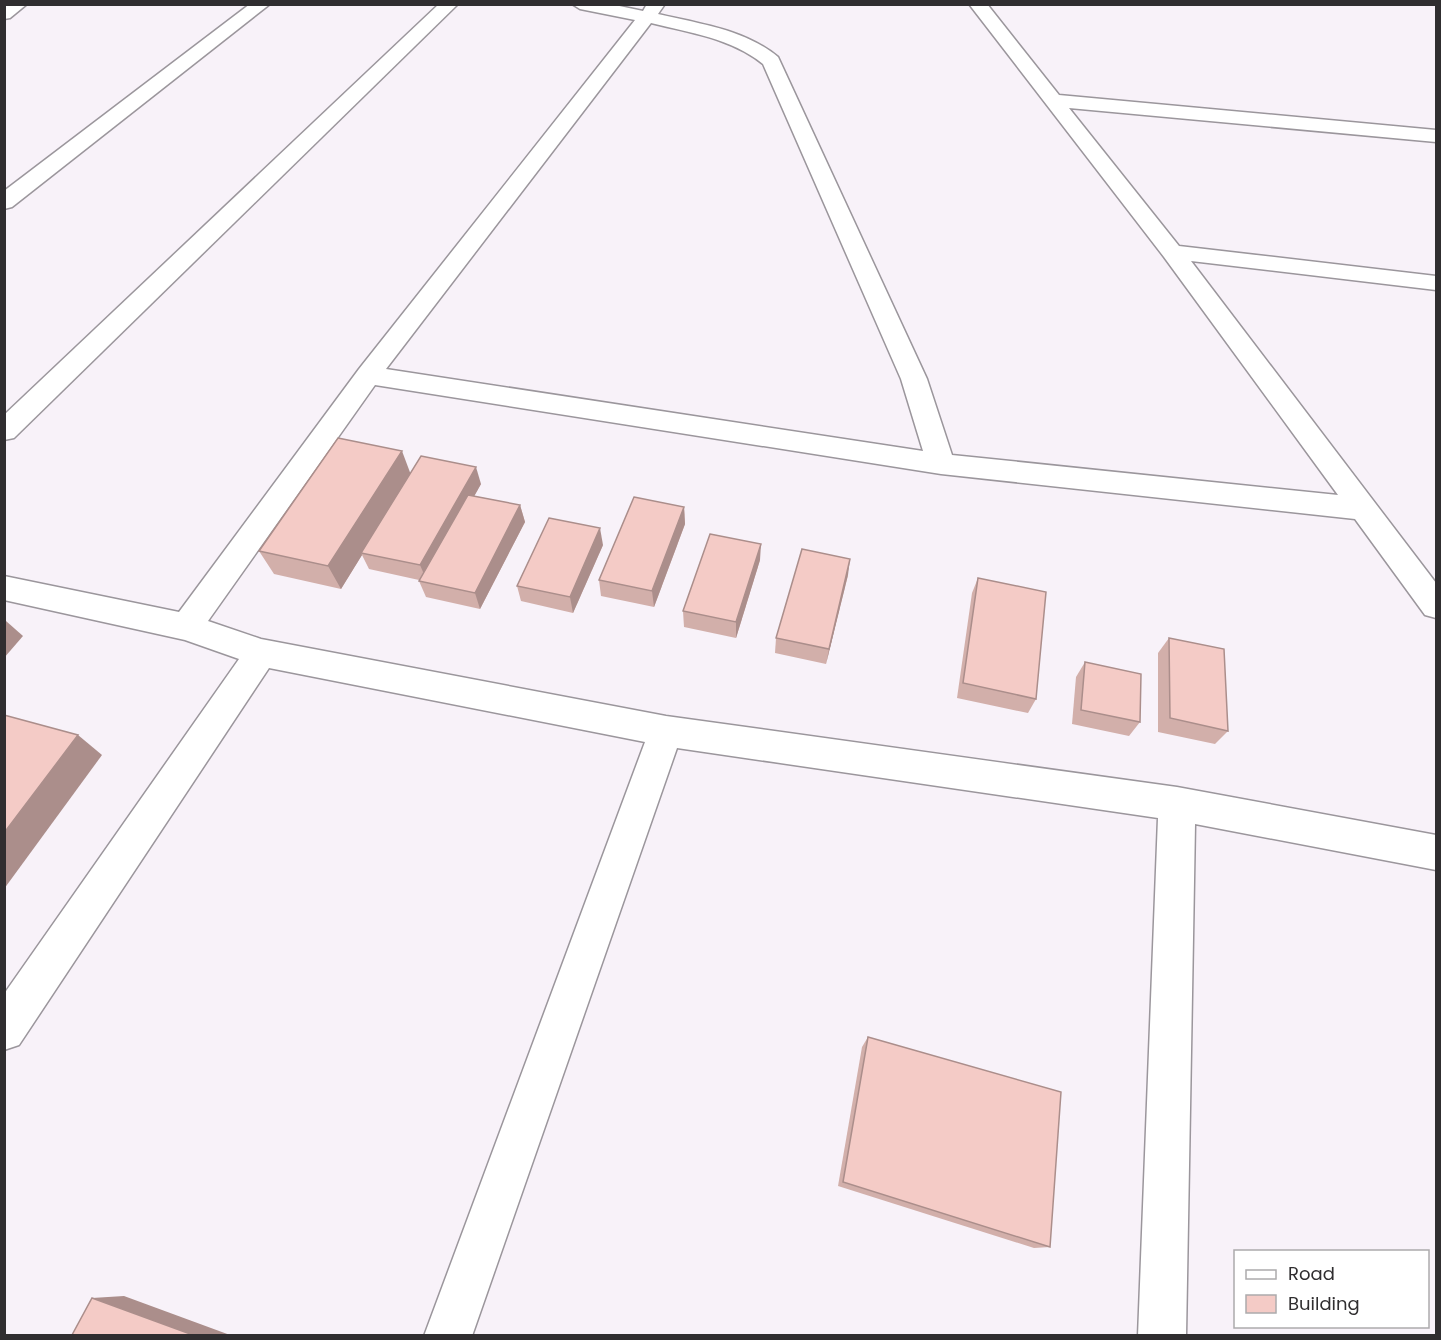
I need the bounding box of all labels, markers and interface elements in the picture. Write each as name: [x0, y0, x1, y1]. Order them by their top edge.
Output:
legend: [1234, 1250, 1429, 1328]
text: Road: [1288, 1261, 1335, 1286]
text: Building: [1288, 1291, 1360, 1316]

